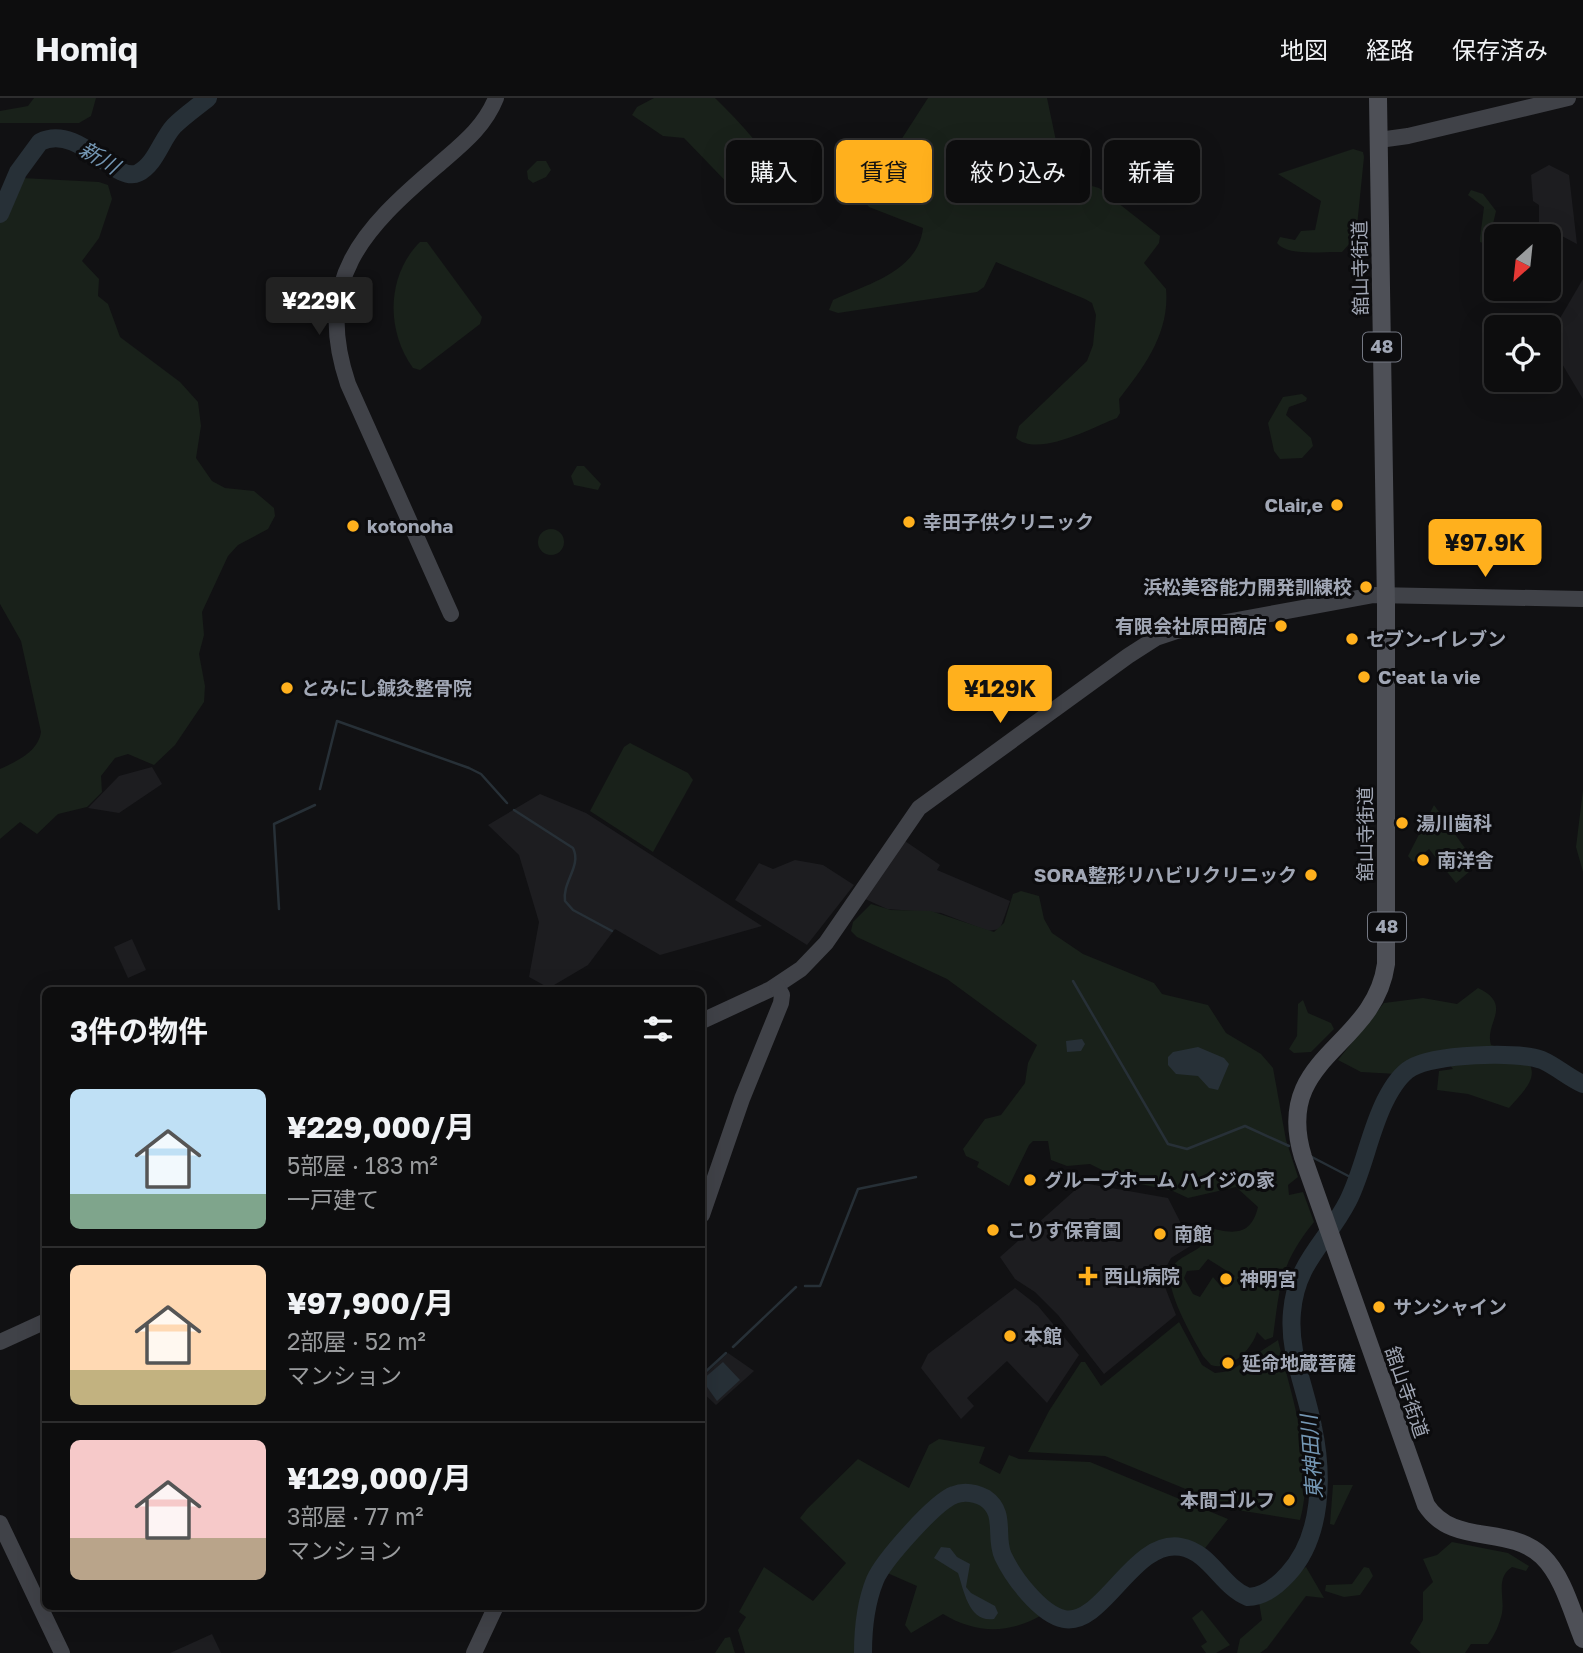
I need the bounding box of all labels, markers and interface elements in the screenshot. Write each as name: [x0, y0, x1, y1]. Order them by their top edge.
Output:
text: Homiq: [35, 29, 138, 68]
text: 地図: [1280, 35, 1328, 64]
text: 経路: [1366, 35, 1414, 64]
text: 保存済み: [1452, 35, 1548, 64]
water label: 新川: [75, 135, 126, 180]
chip: 購入: [726, 140, 822, 203]
chip: 賃貸: [836, 140, 932, 203]
chip: 絞り込み: [946, 140, 1090, 203]
chip: 新着: [1104, 140, 1200, 203]
street label: 舘山寺街道: [1347, 220, 1372, 316]
north arrow: [1484, 224, 1561, 301]
map controls: [1484, 224, 1561, 392]
pin: ¥229K: [270, 278, 368, 337]
text: ¥229K: [282, 286, 356, 314]
button: locate: [1484, 315, 1561, 392]
road number: 48: [1363, 332, 1401, 362]
place label: Clair,e: [1264, 493, 1323, 516]
marker: Clair,e: [1329, 497, 1345, 513]
place label: 幸田子供クリニック: [923, 510, 1094, 533]
place label: kotonoha: [367, 514, 453, 537]
marker: 幸田子供クリニック: [901, 514, 917, 530]
marker: kotonoha: [345, 518, 361, 534]
pin: ¥97.9K: [1428, 519, 1542, 579]
text: ¥97.9K: [1445, 528, 1525, 556]
place label: 浜松美容能力開発訓練校: [1143, 575, 1352, 598]
marker: 浜松美容能力開発訓練校: [1358, 579, 1374, 595]
place label: 有限会社原田商店: [1115, 614, 1267, 637]
marker: 有限会社原田商店: [1273, 618, 1289, 634]
place label: セブン-イレブン: [1366, 627, 1506, 650]
marker: セブン-イレブン: [1344, 631, 1360, 647]
place label: C'eat la vie: [1378, 665, 1480, 688]
pin: ¥129K: [951, 666, 1049, 725]
marker: C'eat la vie: [1356, 669, 1372, 685]
text: ¥129K: [964, 674, 1036, 702]
place label: とみにし鍼灸整骨院: [301, 676, 472, 699]
marker: とみにし鍼灸整骨院: [279, 680, 295, 696]
street label: 舘山寺街道: [1353, 786, 1376, 882]
place label: 湯川歯科: [1416, 811, 1492, 834]
marker: 湯川歯科: [1394, 815, 1410, 831]
place label: 南洋舎: [1437, 848, 1494, 871]
marker: 南洋舎: [1415, 852, 1431, 868]
place label: SORA整形リハビリクリニック: [1034, 863, 1297, 886]
marker: SORA整形リハビリクリニック: [1303, 867, 1319, 883]
road number: 48: [1368, 912, 1406, 942]
icon: filters: [639, 1010, 677, 1048]
text: 3件の物件: [70, 1013, 208, 1049]
text: ¥229,000/月: [287, 1109, 475, 1145]
icon: home: [126, 1117, 210, 1201]
text: 5部屋 · 183 m²: [287, 1151, 438, 1179]
place label: グループホーム ハイジの家: [1044, 1168, 1275, 1191]
marker: グループホーム ハイジの家: [1022, 1172, 1038, 1188]
text: 一戸建て: [287, 1185, 379, 1213]
place label: こりす保育園: [1007, 1218, 1121, 1241]
marker: こりす保育園: [985, 1222, 1001, 1238]
place label: 南館: [1174, 1222, 1212, 1245]
marker: 南館: [1152, 1226, 1168, 1242]
place label: 西山病院: [1104, 1264, 1180, 1287]
marker: 西山病院: [1078, 1266, 1098, 1286]
place label: 神明宮: [1240, 1267, 1297, 1290]
marker: 神明宮: [1218, 1271, 1234, 1287]
text: ¥97,900/月: [287, 1285, 454, 1321]
icon: home: [126, 1293, 210, 1377]
place label: サンシャイン: [1393, 1295, 1507, 1318]
marker: サンシャイン: [1371, 1299, 1387, 1315]
place label: 本館: [1024, 1324, 1062, 1347]
text: 2部屋 · 52 m²: [287, 1327, 426, 1355]
marker: 本館: [1002, 1328, 1018, 1344]
street label: 舘山寺街道: [1381, 1343, 1434, 1441]
place label: 延命地蔵菩薩: [1242, 1351, 1356, 1374]
marker: 延命地蔵菩薩: [1220, 1355, 1236, 1371]
text: マンション: [287, 1361, 402, 1389]
water label: 東神田川: [1295, 1412, 1327, 1500]
text: ¥129,000/月: [287, 1460, 472, 1496]
icon: home: [126, 1468, 210, 1552]
place label: 本間ゴルフ: [1180, 1488, 1275, 1511]
marker: 本間ゴルフ: [1281, 1492, 1297, 1508]
text: 3部屋 · 77 m²: [287, 1502, 424, 1530]
text: マンション: [287, 1536, 402, 1564]

